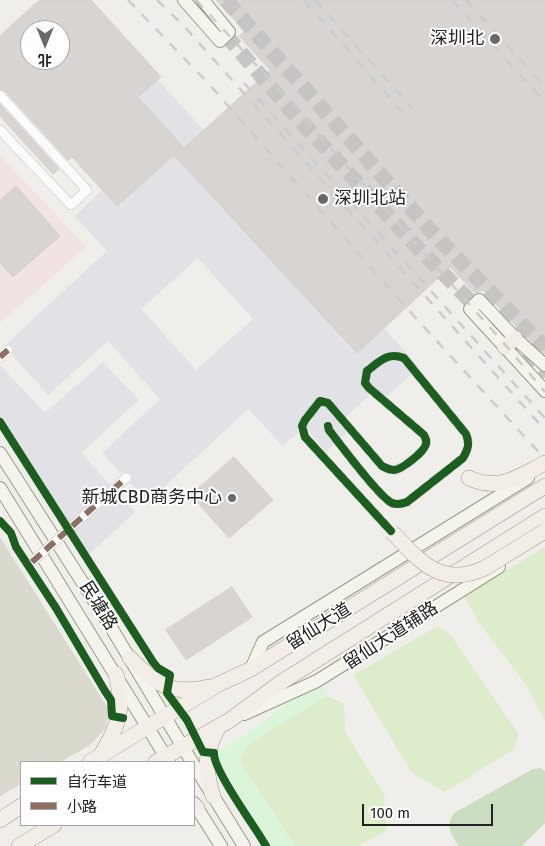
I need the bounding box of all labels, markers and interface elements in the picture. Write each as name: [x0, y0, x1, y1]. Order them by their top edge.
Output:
north arrow: [20, 20, 70, 70]
place label: 深圳北: [430, 28, 484, 50]
marker: 深圳北: [488, 32, 502, 46]
text: 北: [38, 51, 52, 68]
place label: 深圳北站: [334, 188, 406, 210]
marker: 深圳北站: [316, 192, 330, 206]
place label: 新城CBD商务中心: [81, 487, 222, 509]
marker: 新城CBD商务中心: [226, 492, 238, 504]
street label: 民塘路: [75, 577, 121, 635]
street label: 留仙大道辅路: [340, 598, 442, 674]
street label: 留仙大道: [283, 599, 355, 655]
legend: [20, 761, 195, 826]
text: 自行车道: [67, 773, 127, 791]
scale bar: [365, 794, 496, 826]
text: 小路: [67, 798, 97, 816]
text: 100 m: [370, 804, 410, 822]

